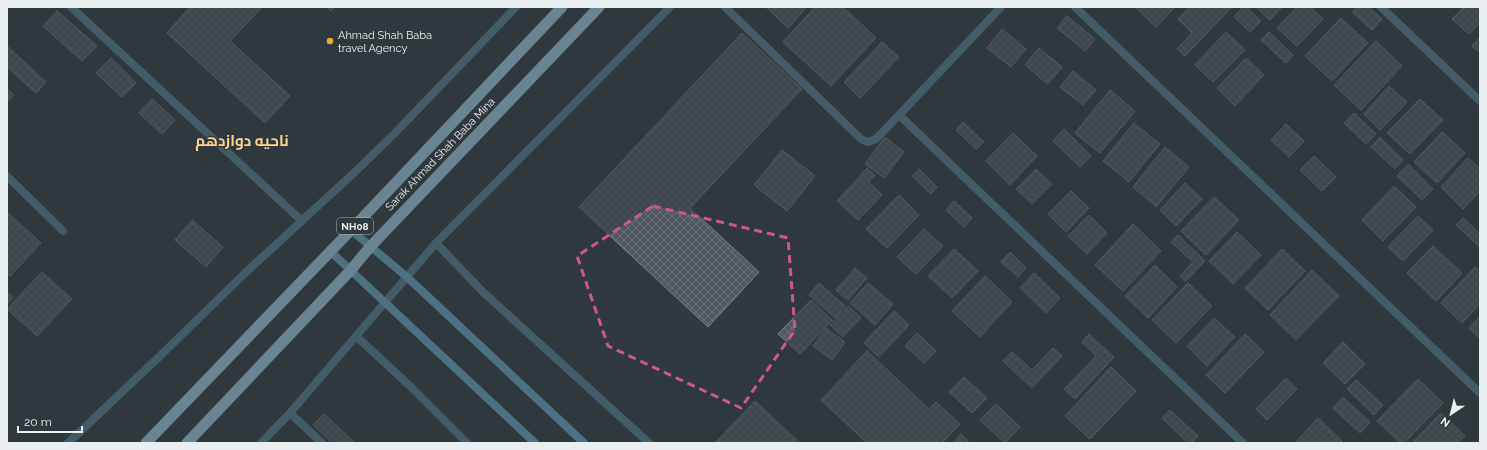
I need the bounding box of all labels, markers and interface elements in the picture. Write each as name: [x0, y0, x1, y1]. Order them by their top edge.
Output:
place label: Ahmad Shah Baba travel Agency: [338, 29, 432, 55]
marker: Ahmad Shah Baba travel Agency: [325, 36, 335, 46]
street label: Sarak Ahmad Shah Baba Mina: [383, 95, 498, 214]
district label: ناحیه دوازدهم: [195, 132, 289, 151]
road number: NH08: [337, 218, 373, 234]
north arrow: [1431, 394, 1471, 434]
scale bar: [18, 408, 82, 434]
text: N: [1438, 414, 1453, 430]
text: 20 m: [24, 415, 52, 429]

